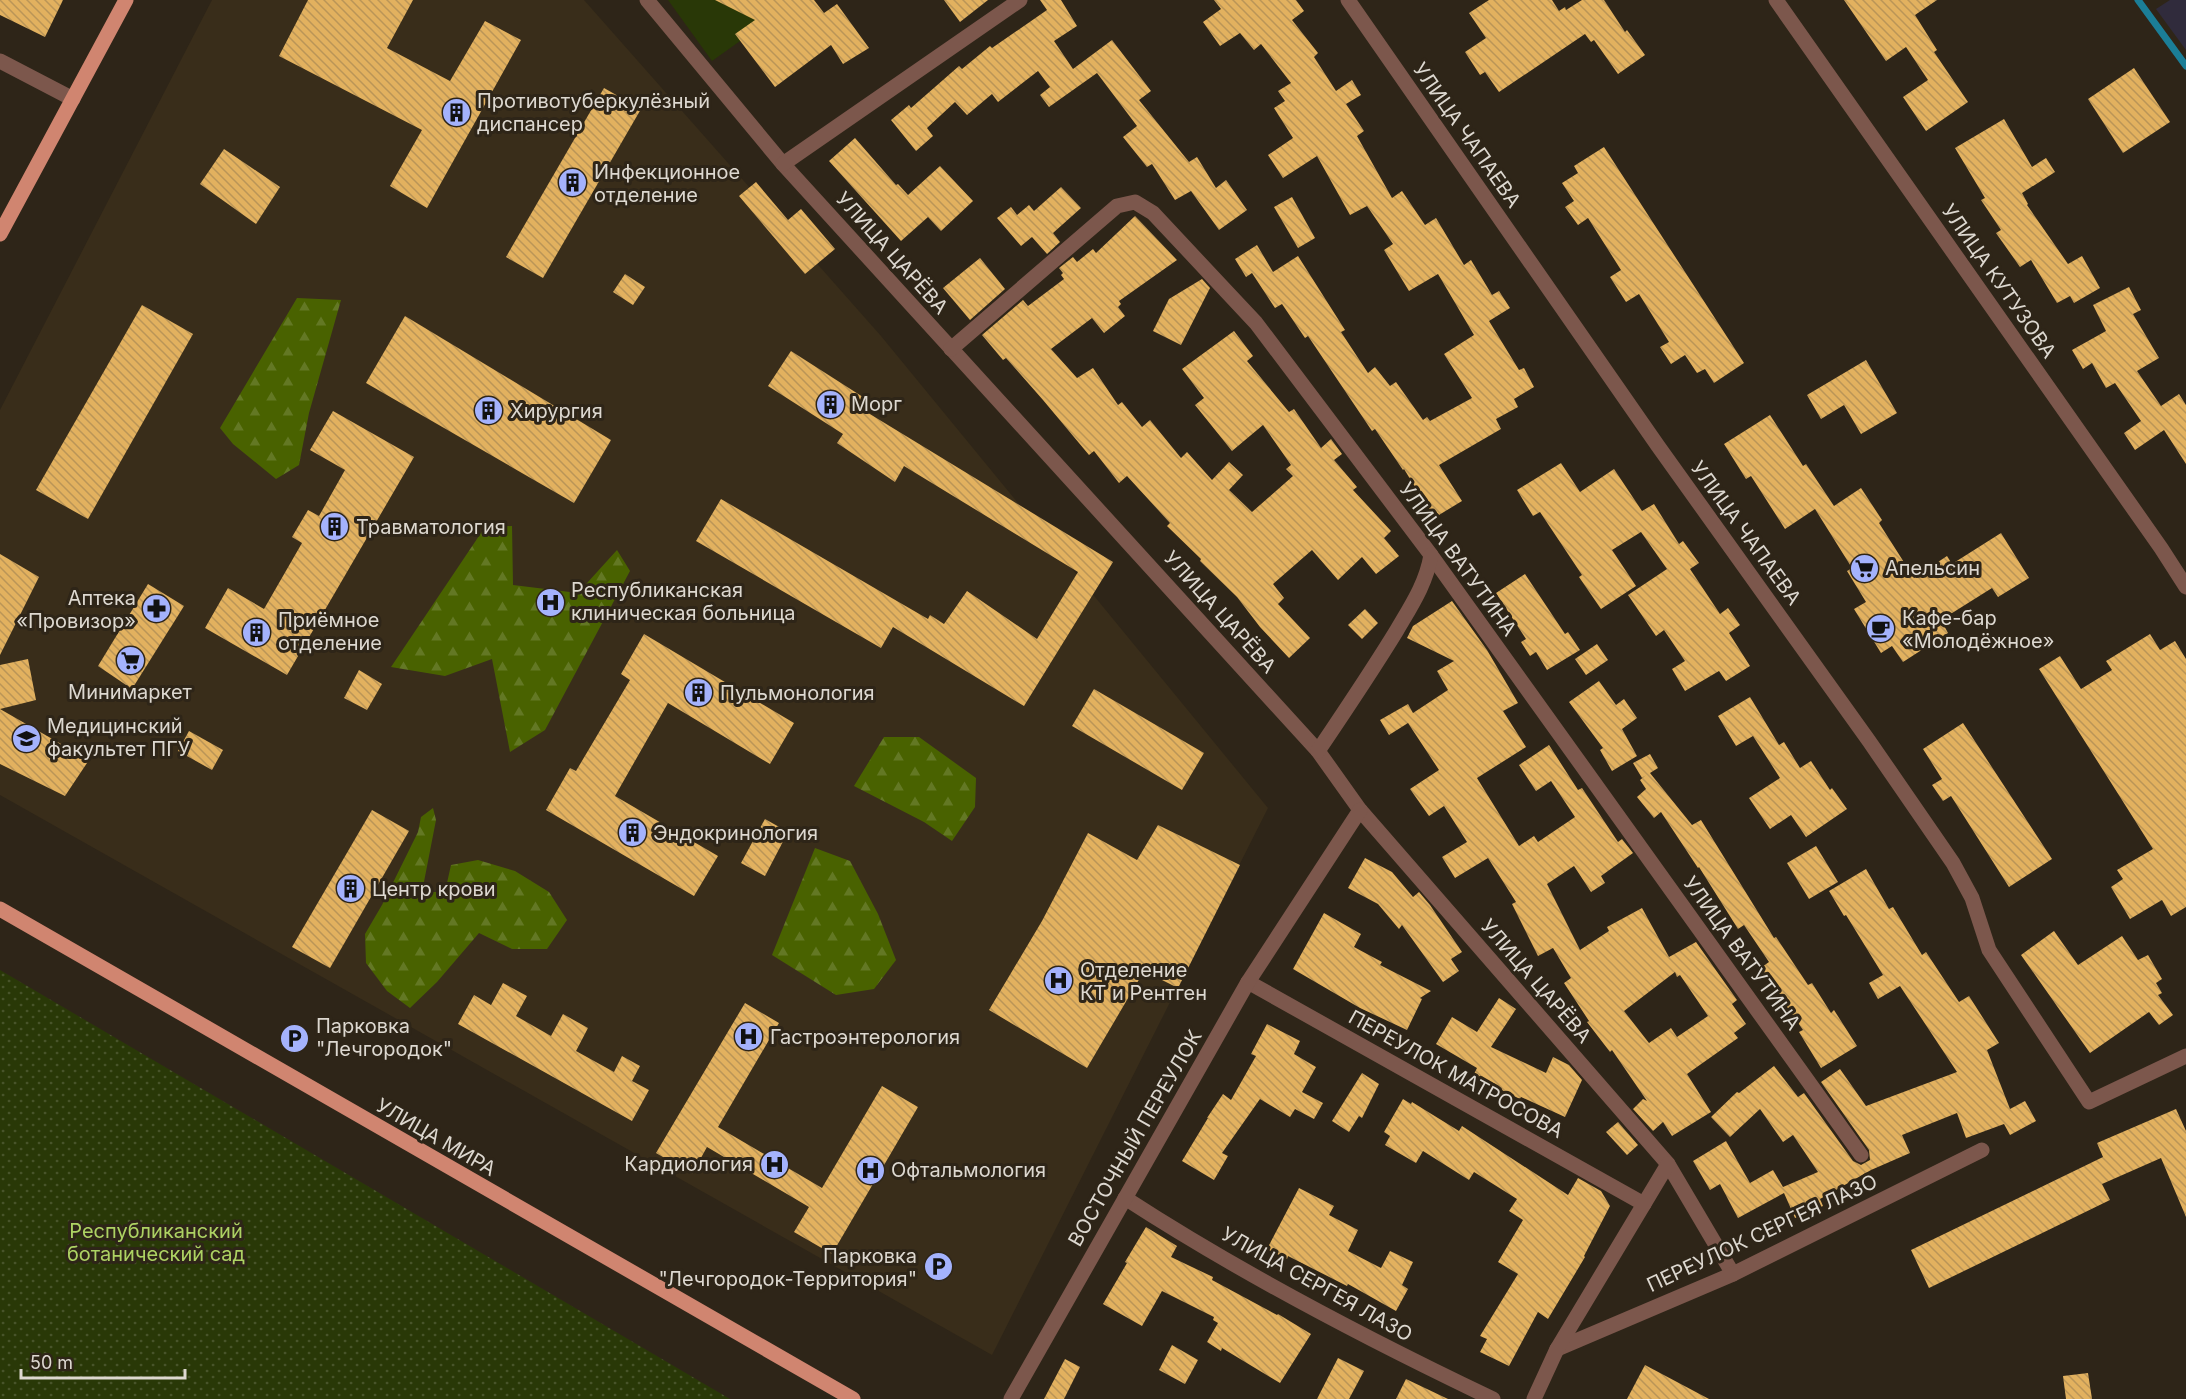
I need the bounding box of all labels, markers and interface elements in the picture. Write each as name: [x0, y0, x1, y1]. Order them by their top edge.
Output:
street label: УЛИЦА ЧАПАЕВА: [1408, 58, 1526, 212]
place label: Противотуберкулёзный диспансер: [477, 89, 710, 136]
building icon: Противотуберкулёзный диспансер: [440, 97, 472, 129]
place label: Инфекционное отделение: [594, 160, 740, 207]
building icon: Инфекционное отделение: [557, 167, 589, 199]
street label: УЛИЦА ЦАРЁВА: [831, 187, 953, 319]
street label: УЛИЦА КУТУЗОВА: [1937, 199, 2061, 363]
building icon: Морг: [814, 388, 846, 420]
place label: Морг: [851, 392, 902, 416]
building icon: Хирургия: [473, 395, 505, 427]
place label: Хирургия: [510, 399, 603, 423]
street label: УЛИЦА ЧАПАЕВА: [1686, 456, 1806, 610]
street label: УЛИЦА ВАТУТИНА: [1394, 477, 1522, 641]
building icon: Травматология: [319, 511, 351, 543]
place label: Травматология: [356, 515, 506, 539]
street label: УЛИЦА ЦАРЁВА: [1159, 546, 1281, 678]
supermarket icon: Апельсин: [1848, 552, 1880, 584]
place label: Апельсин: [1885, 556, 1980, 580]
place label: Республиканская клиническая больница: [571, 578, 796, 625]
place label: Аптека «Провизор»: [16, 586, 136, 633]
hospital icon: Республиканская клиническая больница: [534, 586, 566, 618]
pharmacy icon: Аптека «Провизор»: [141, 593, 173, 625]
place label: Кафе-бар «Молодёжное»: [1902, 606, 2054, 653]
place label: Приёмное отделение: [278, 608, 382, 655]
cafe icon: Кафе-бар «Молодёжное»: [1865, 613, 1897, 645]
building icon: Приёмное отделение: [241, 616, 273, 648]
supermarket icon: Минимаркет: [114, 645, 146, 677]
building icon: Пульмонология: [683, 677, 715, 709]
place label: Минимаркет: [68, 680, 193, 704]
place label: Пульмонология: [720, 681, 875, 705]
place label: Медицинский факультет ПГУ: [47, 714, 191, 761]
school or university icon: Медицинский факультет ПГУ: [10, 722, 42, 754]
building icon: Эндокринология: [616, 817, 648, 849]
place label: Эндокринология: [653, 821, 818, 845]
street label: УЛИЦА ВАТУТИНА: [1678, 871, 1806, 1035]
building icon: Центр крови: [335, 873, 367, 905]
place label: Центр крови: [372, 877, 496, 901]
street label: УЛИЦА ЦАРЁВА: [1476, 914, 1596, 1048]
place label: Отделение КТ и Рентген: [1080, 958, 1207, 1005]
hospital icon: Отделение КТ и Рентген: [1043, 965, 1075, 997]
street label: ПЕРЕУЛОК МАТРОСОВА: [1345, 1005, 1568, 1143]
place label: Парковка "Лечгородок": [316, 1014, 452, 1061]
hospital icon: Гастроэнтерология: [733, 1021, 765, 1053]
parking icon: Парковка "Лечгородок": [279, 1022, 311, 1054]
place label: Гастроэнтерология: [770, 1025, 960, 1049]
street label: ВОСТОЧНЫЙ ПЕРЕУЛОК: [1062, 1025, 1207, 1250]
street label: УЛИЦА МИРА: [372, 1093, 500, 1181]
hospital icon: Кардиология: [758, 1148, 790, 1180]
place label: Кардиология: [624, 1152, 753, 1176]
hospital icon: Офтальмология: [854, 1154, 886, 1186]
place label: Офтальмология: [891, 1158, 1046, 1182]
street label: ПЕРЕУЛОК СЕРГЕЯ ЛАЗО: [1643, 1169, 1881, 1297]
park label: Республиканский ботанический сад: [67, 1219, 245, 1266]
street label: УЛИЦА СЕРГЕЯ ЛАЗО: [1217, 1222, 1417, 1346]
place label: Парковка "Лечгородок-Территория": [659, 1244, 917, 1291]
parking icon: Парковка "Лечгородок-Территория": [922, 1251, 954, 1283]
scale bar: [21, 1342, 184, 1380]
text: 50 m: [30, 1352, 73, 1373]

